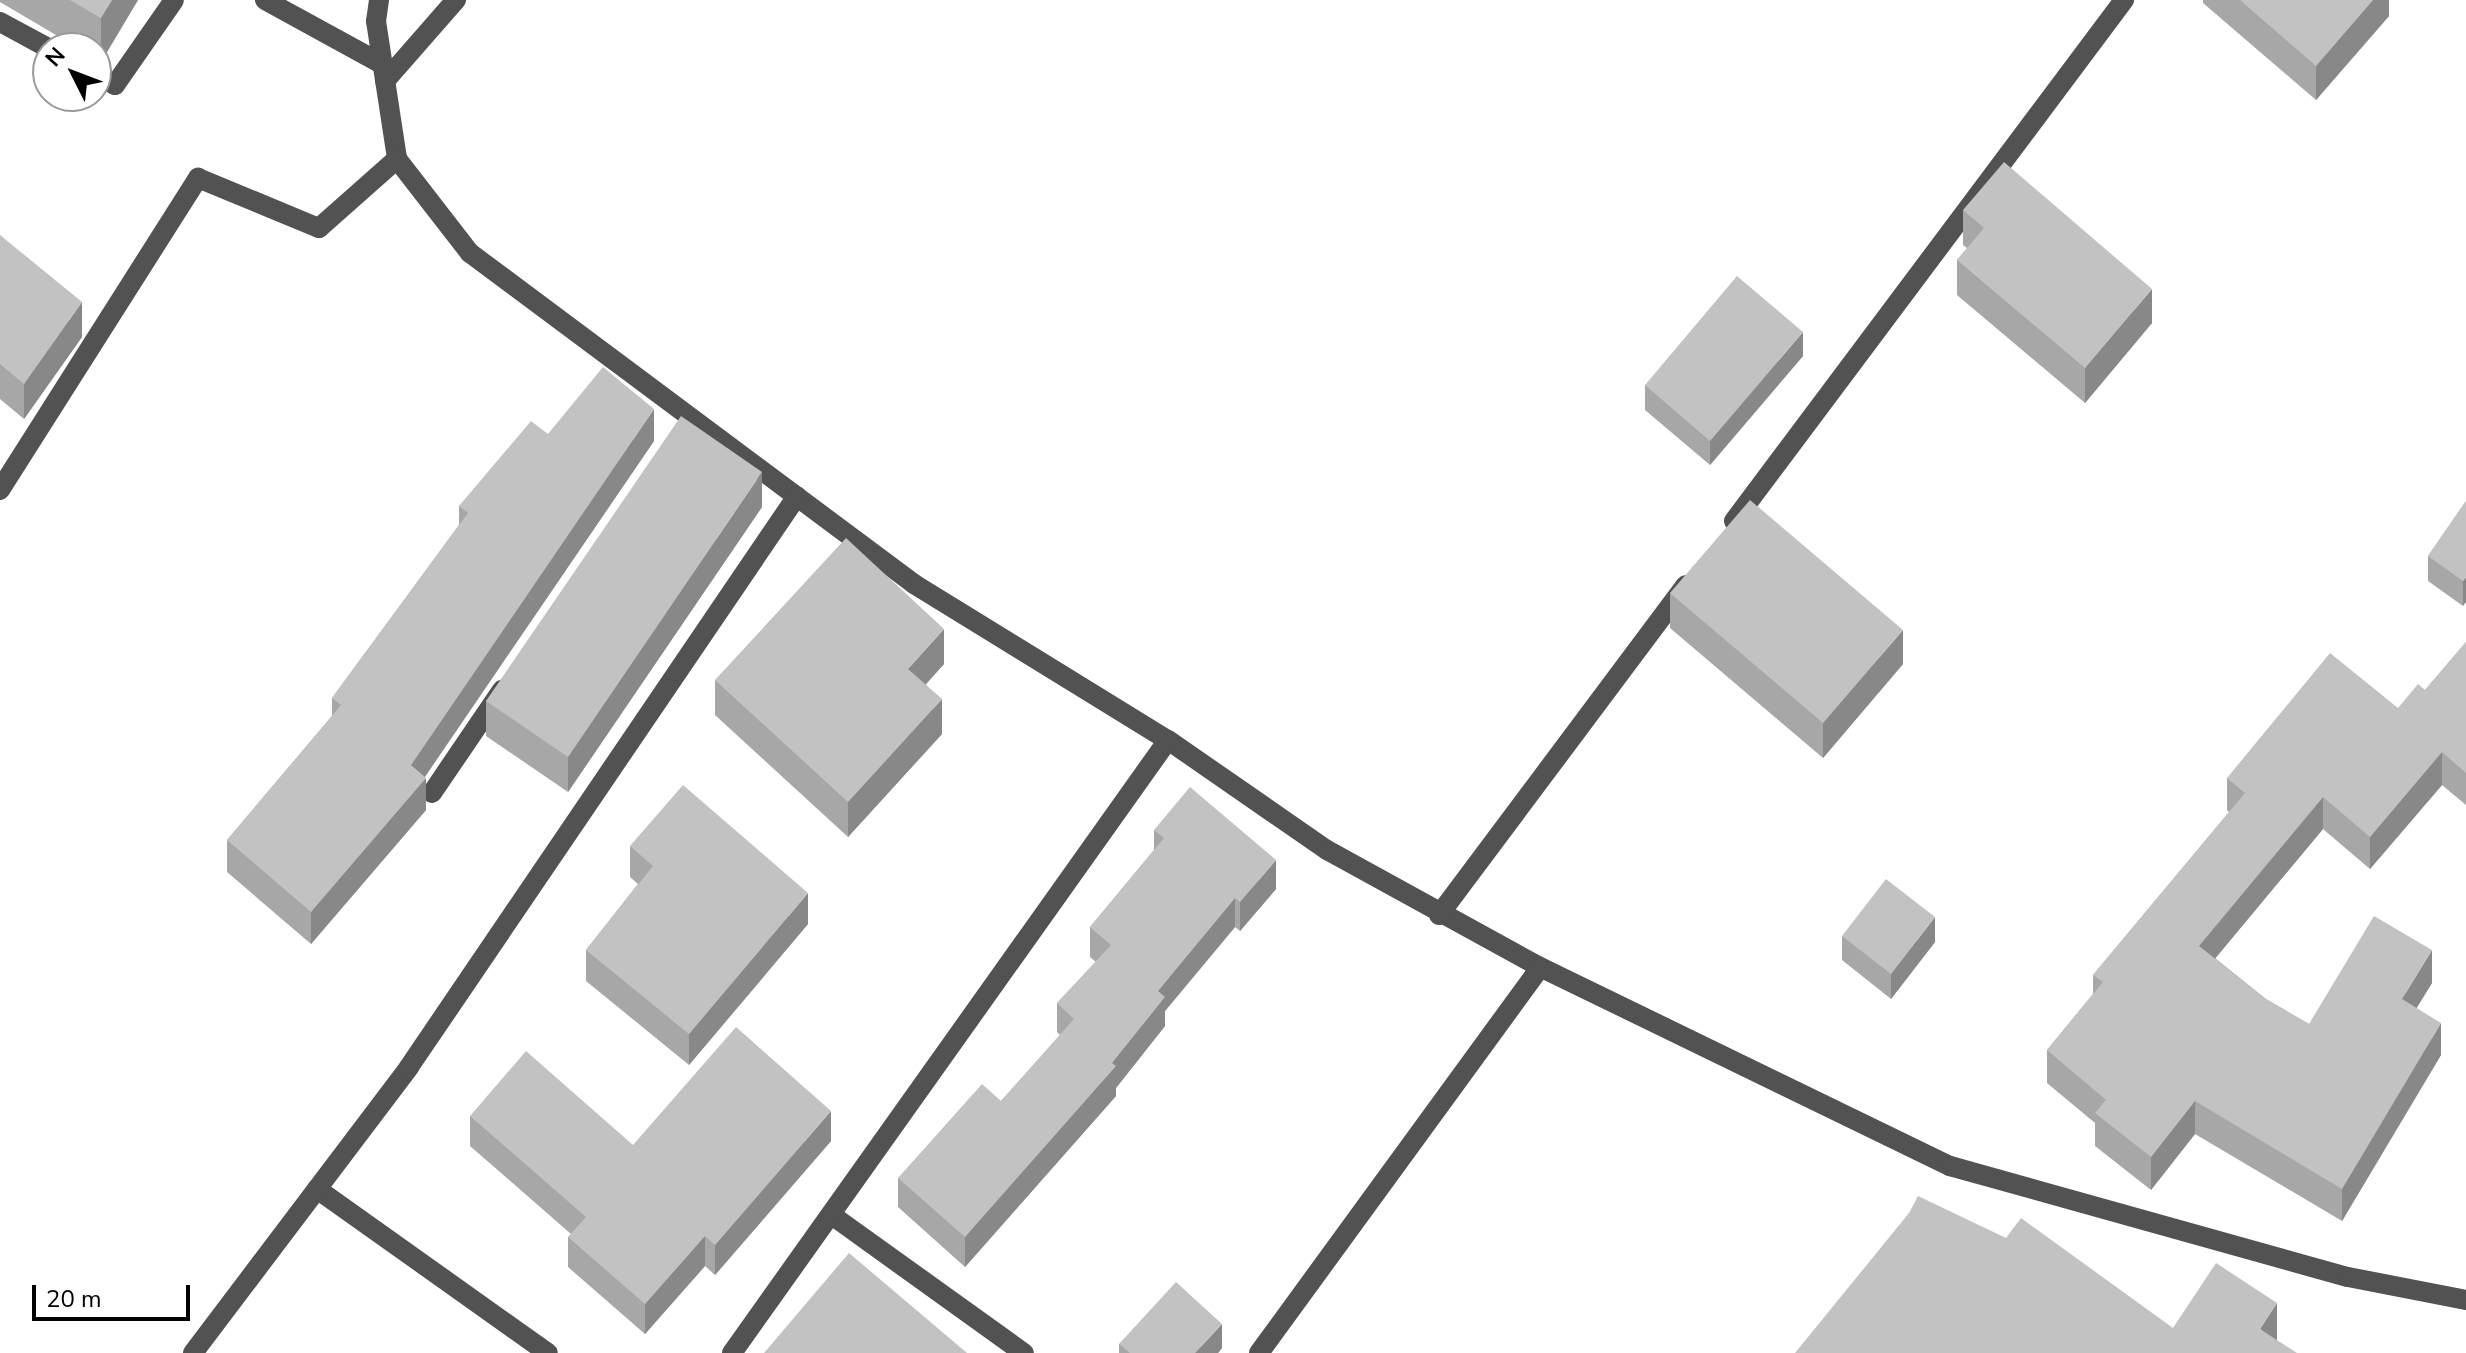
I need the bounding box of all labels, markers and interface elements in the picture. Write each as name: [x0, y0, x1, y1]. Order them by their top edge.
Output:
north arrow: [32, 32, 112, 112]
text: N: [39, 41, 72, 73]
scale bar: [36, 1269, 194, 1319]
text: 20 m: [46, 1283, 102, 1315]

